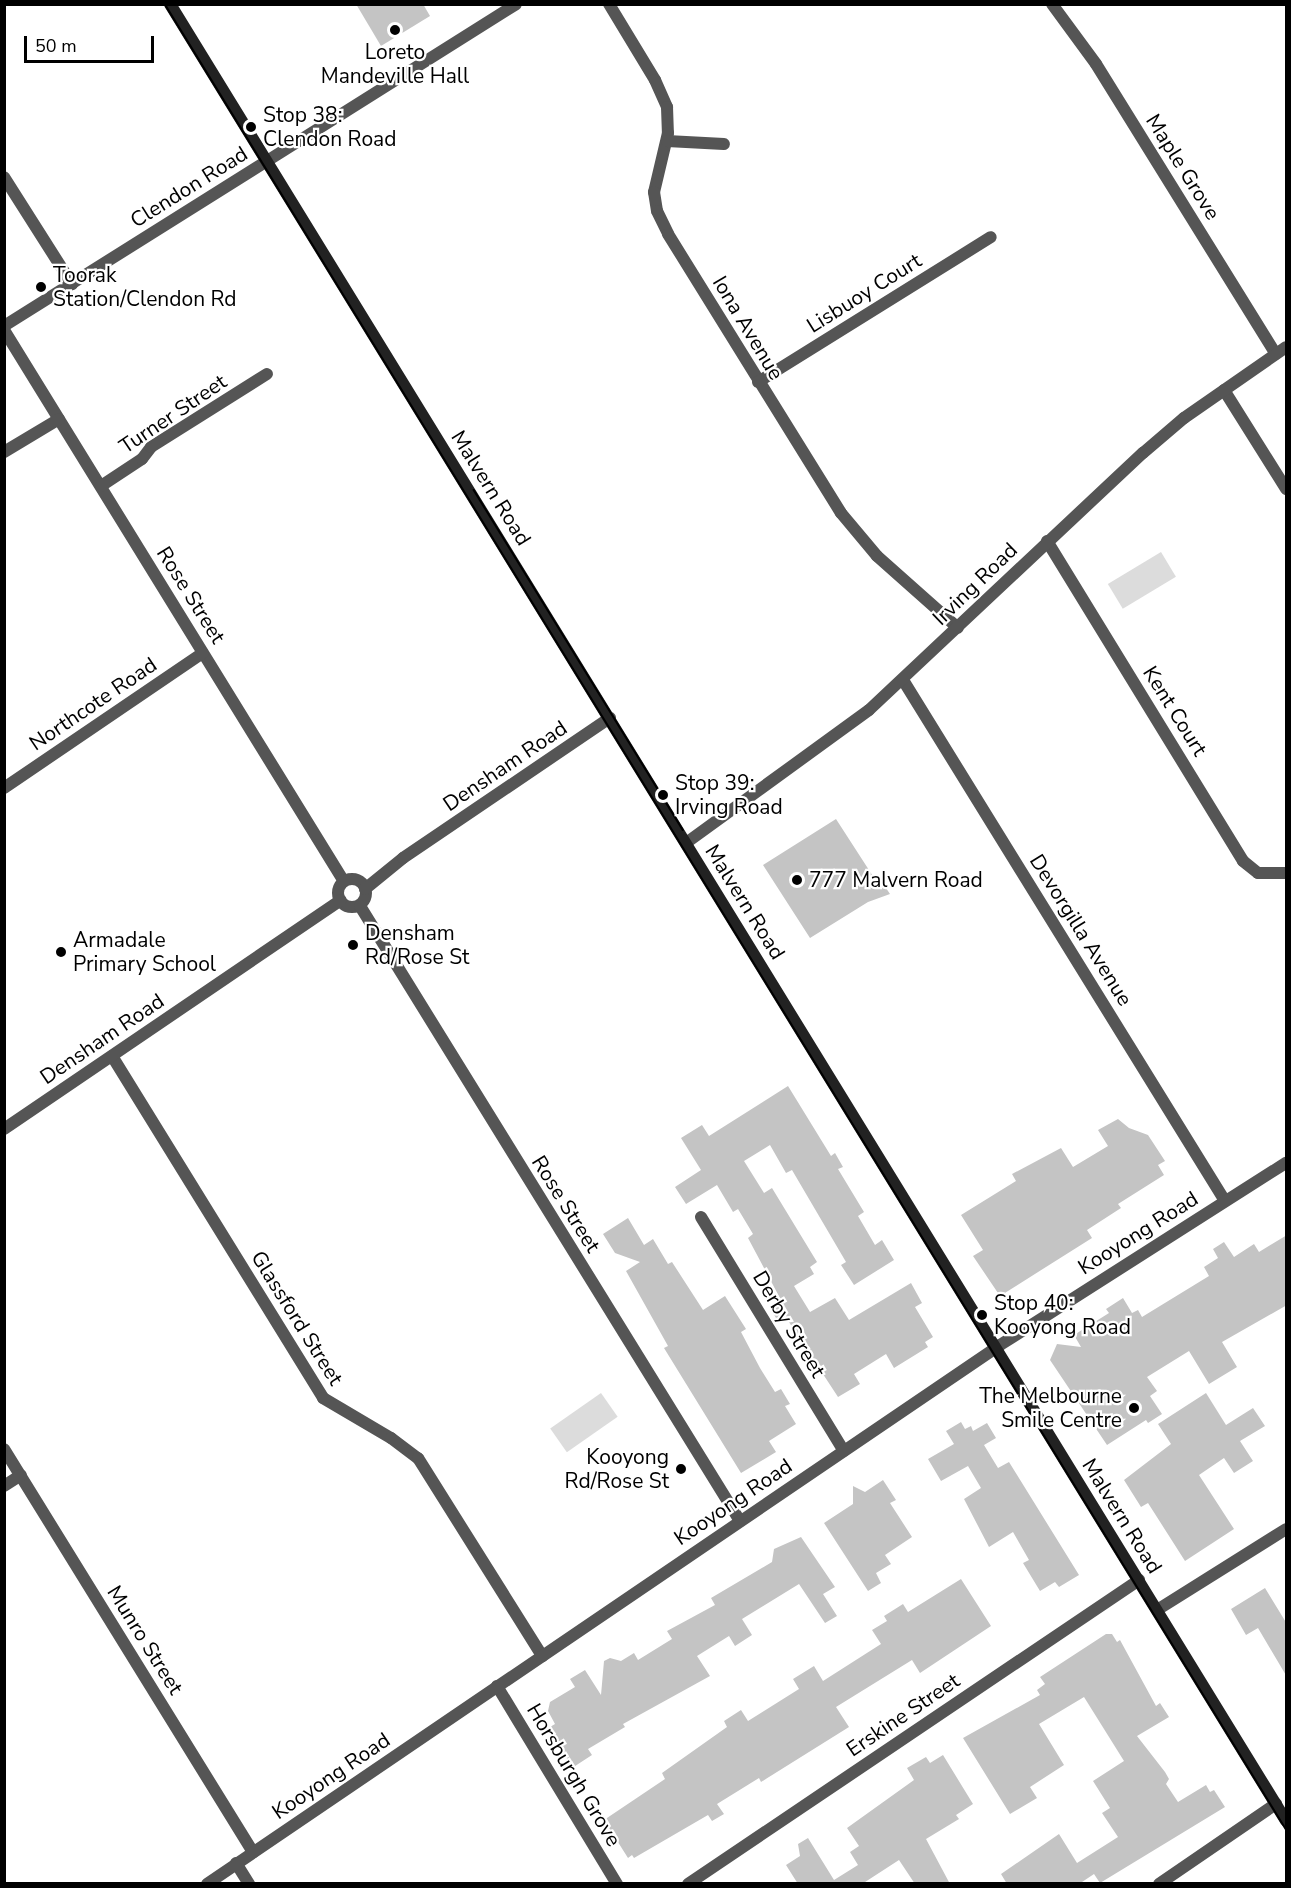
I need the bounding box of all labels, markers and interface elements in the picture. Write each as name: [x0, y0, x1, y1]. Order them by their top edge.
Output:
marker: Loreto Mandeville Hall: [388, 23, 402, 37]
scale bar: [27, 24, 158, 62]
text: 50 m: [35, 34, 77, 58]
place label: Loreto Mandeville Hall: [321, 39, 469, 89]
place label: Stop 38: Clendon Road: [263, 102, 396, 152]
street label: Maple Grove: [1141, 109, 1225, 225]
marker: Stop 38: Clendon Road: [244, 120, 258, 134]
street label: Clendon Road: [126, 141, 252, 233]
street label: Lisbuoy Court: [802, 248, 926, 338]
place label: Toorak Station/Clendon Rd: [53, 262, 237, 312]
street label: Iona Avenue: [707, 271, 789, 385]
marker: Toorak Station/Clendon Rd: [34, 280, 48, 294]
street label: Turner Street: [115, 369, 231, 459]
street label: Malvern Road: [446, 426, 536, 550]
street label: Irving Road: [928, 538, 1022, 630]
street label: Rose Street: [151, 542, 231, 648]
street label: Northcote Road: [24, 652, 162, 756]
street label: Kent Court: [1138, 661, 1212, 761]
street label: Densham Road: [438, 715, 572, 817]
place label: Stop 39: Irving Road: [675, 770, 783, 820]
marker: Stop 39: Irving Road: [656, 788, 670, 802]
street label: Malvern Road: [700, 840, 790, 964]
street label: Devorgilla Avenue: [1024, 850, 1138, 1010]
place label: 777 Malvern Road: [809, 867, 983, 893]
marker: 777 Malvern Road: [790, 873, 804, 887]
place label: Densham Rd/Rose St: [365, 920, 469, 970]
place label: Armadale Primary School: [73, 927, 216, 977]
marker: Densham Rd/Rose St: [346, 938, 360, 952]
marker: Armadale Primary School: [54, 945, 68, 959]
street label: Densham Road: [35, 988, 169, 1090]
street label: Rose Street: [526, 1151, 606, 1257]
street label: Kooyong Road: [1073, 1186, 1203, 1280]
street label: Glassford Street: [246, 1246, 348, 1390]
street label: Derby Street: [747, 1266, 831, 1382]
place label: Stop 40: Kooyong Road: [994, 1290, 1131, 1340]
marker: Stop 40: Kooyong Road: [975, 1308, 989, 1322]
place label: The Melbourne Smile Centre: [979, 1383, 1122, 1433]
marker: The Melbourne Smile Centre: [1127, 1401, 1141, 1415]
place label: Kooyong Rd/Rose St: [565, 1444, 669, 1494]
street label: Kooyong Road: [669, 1453, 797, 1551]
street label: Malvern Road: [1077, 1454, 1167, 1578]
marker: Kooyong Rd/Rose St: [674, 1462, 688, 1476]
street label: Munro Street: [102, 1581, 188, 1699]
street label: Erskine Street: [842, 1668, 964, 1762]
street label: Horsburgh Grove: [521, 1699, 627, 1851]
street label: Kooyong Road: [267, 1727, 395, 1825]

